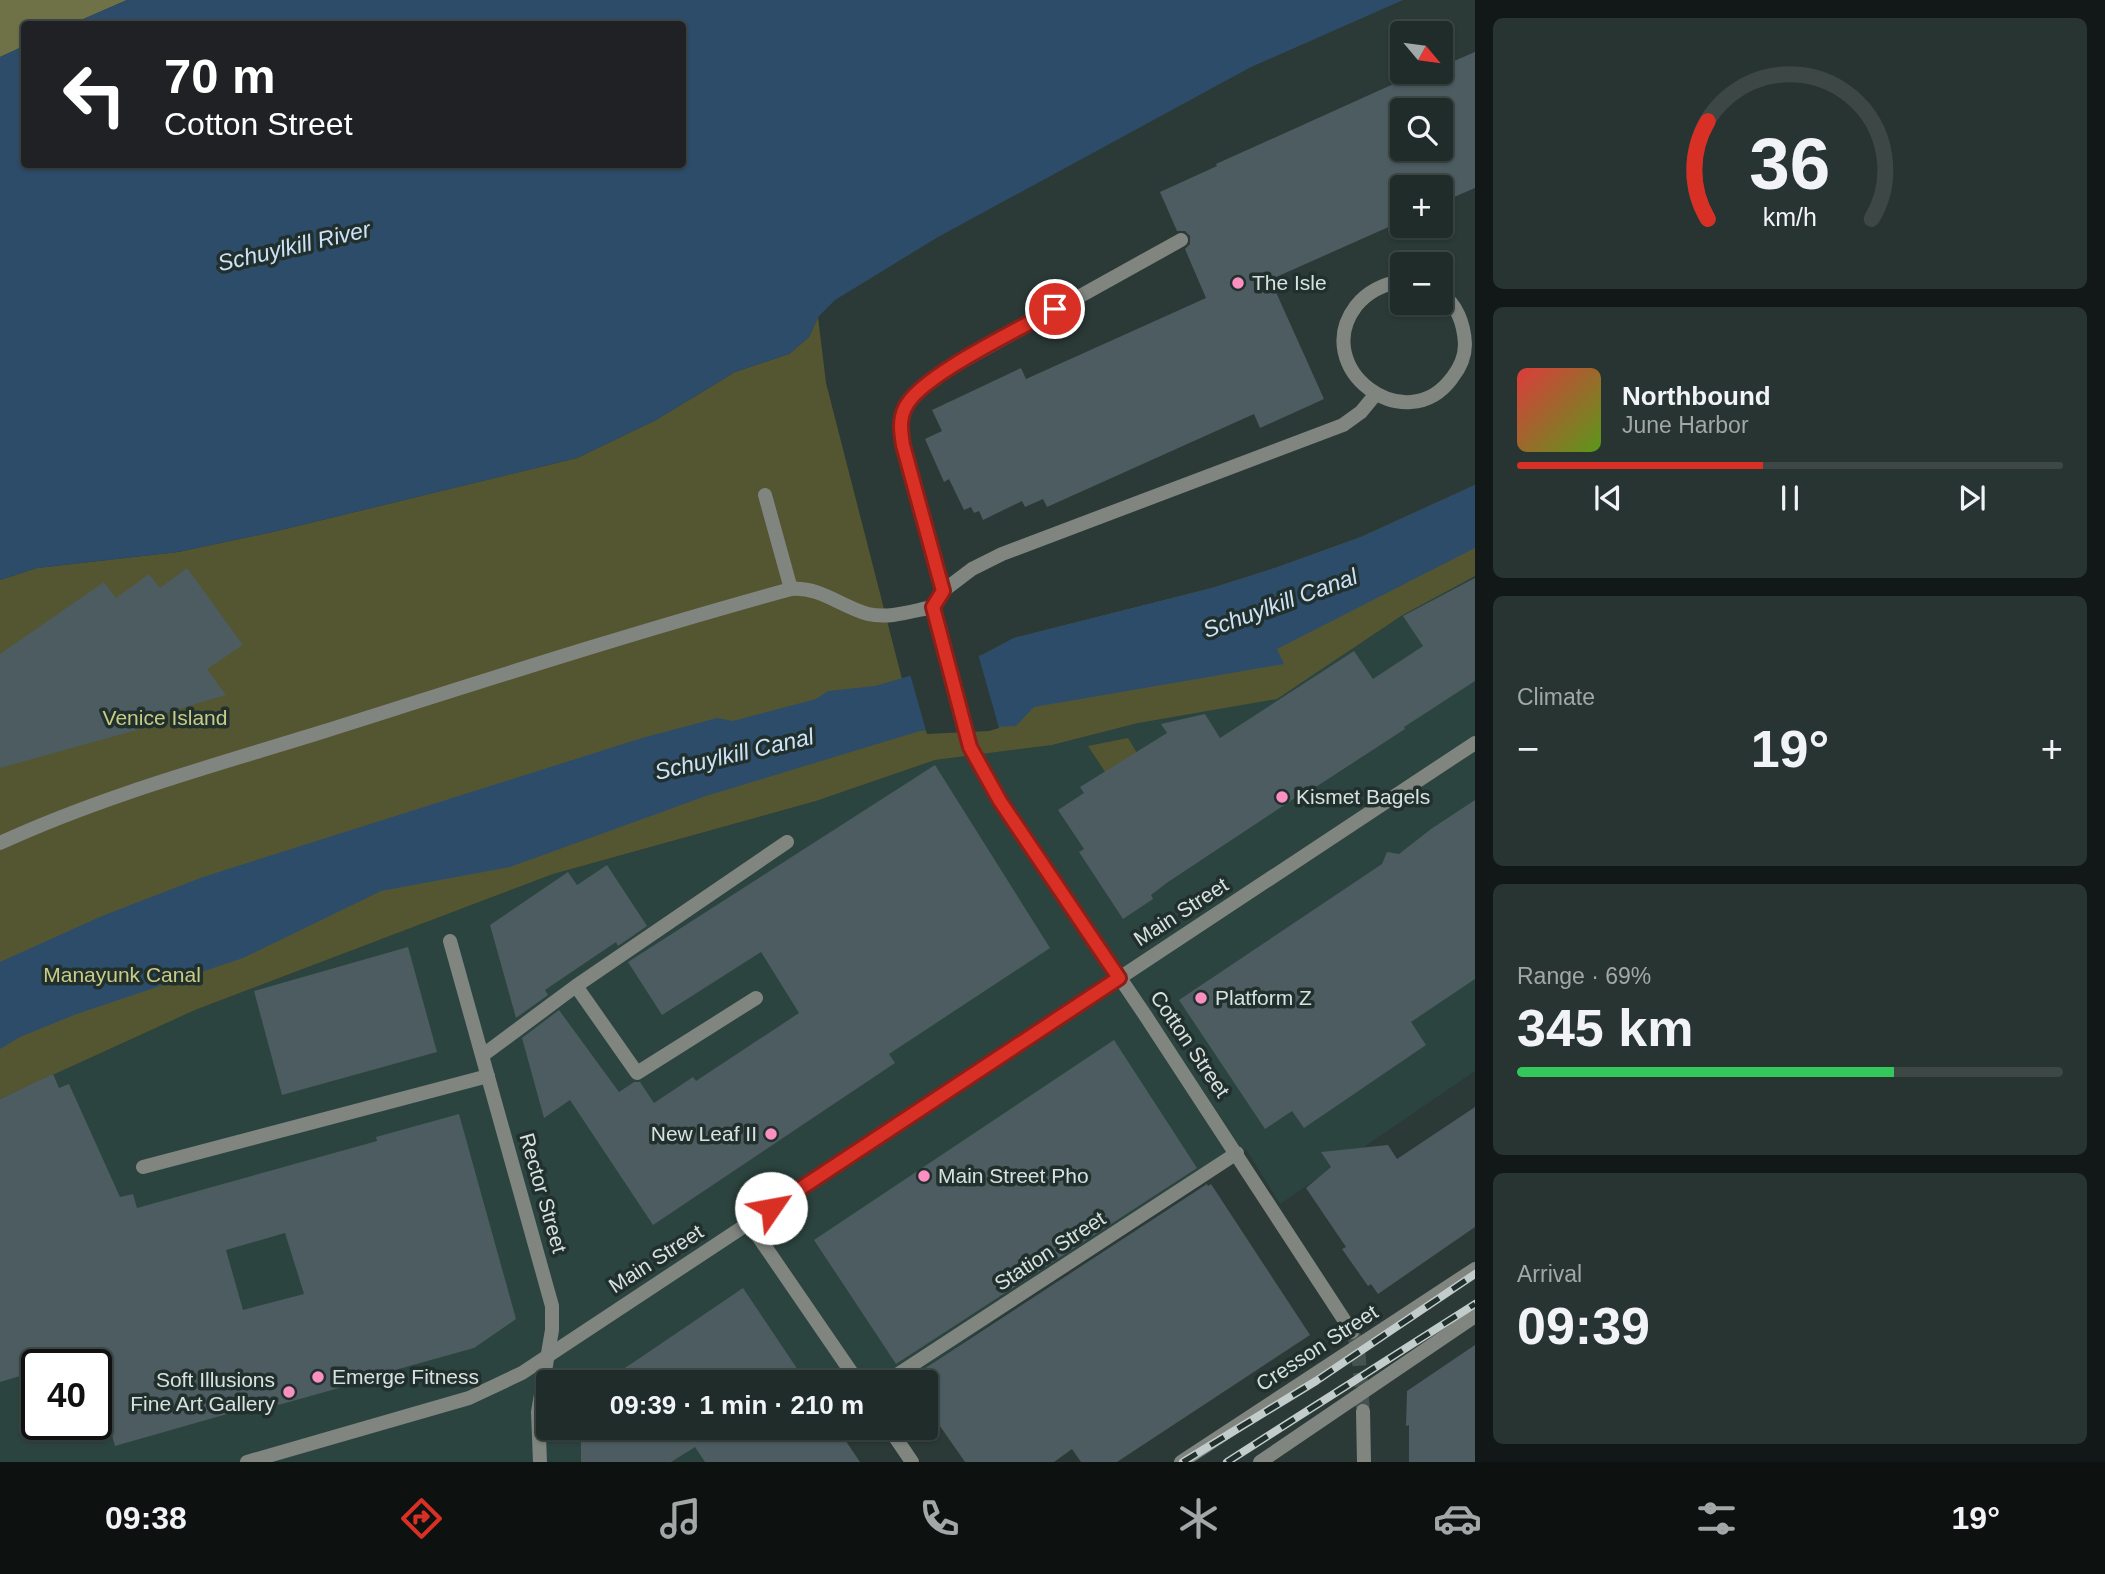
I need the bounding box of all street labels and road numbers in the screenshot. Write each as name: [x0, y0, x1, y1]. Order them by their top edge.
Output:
street label: Main Street: [1129, 873, 1232, 950]
street label: Cotton Street: [1146, 986, 1235, 1102]
street label: Rector Street: [515, 1130, 572, 1256]
street label: Station Street: [990, 1206, 1109, 1295]
street label: Main Street: [604, 1220, 707, 1297]
street label: Cresson Street: [1252, 1300, 1382, 1395]

